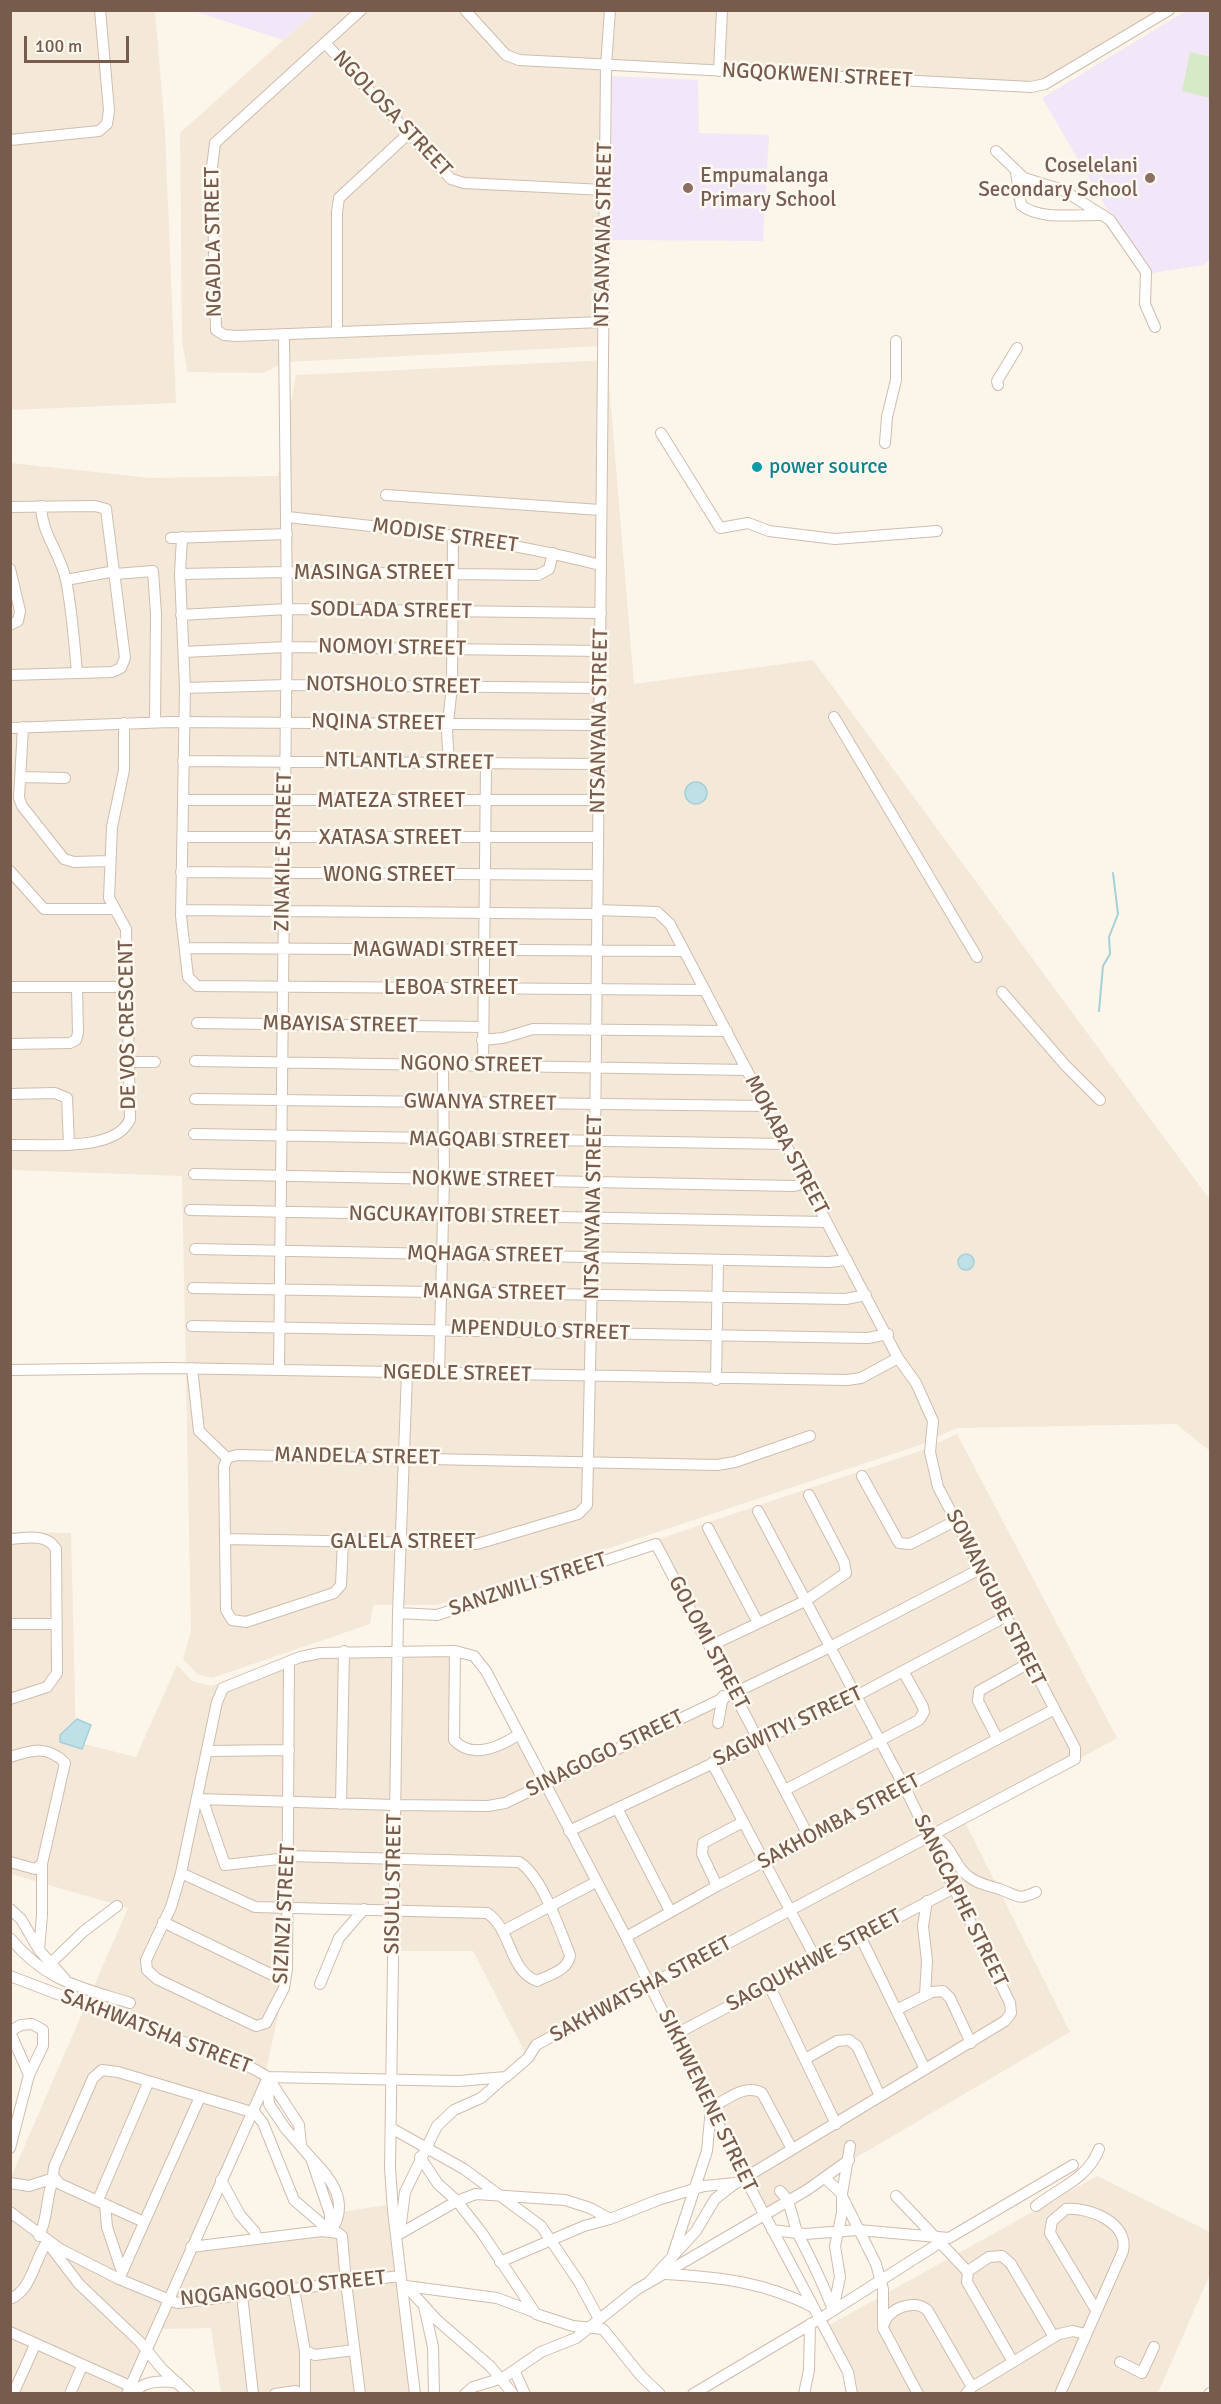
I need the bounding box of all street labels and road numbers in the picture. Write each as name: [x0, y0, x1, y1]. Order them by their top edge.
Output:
street label: NGOLOSA STREET: [327, 46, 457, 182]
street label: NGQOKWENI STREET: [721, 58, 913, 94]
street label: NTSANYANA STREET: [590, 142, 618, 328]
street label: NGADLA STREET: [200, 166, 228, 318]
street label: MODISE STREET: [371, 513, 519, 559]
street label: MASINGA STREET: [293, 560, 455, 586]
street label: SODLADA STREET: [310, 597, 472, 625]
street label: NTSANYANA STREET: [586, 628, 614, 814]
street label: NOMOYI STREET: [318, 634, 466, 662]
street label: NOTSHOLO STREET: [306, 672, 480, 700]
street label: NQINA STREET: [311, 709, 445, 737]
street label: NTLANTLA STREET: [324, 748, 494, 776]
street label: ZINAKILE STREET: [270, 772, 298, 932]
street label: MATEZA STREET: [317, 788, 465, 814]
street label: XATASA STREET: [318, 825, 462, 851]
street label: WONG STREET: [323, 862, 455, 888]
street label: MAGWADI STREET: [352, 937, 518, 963]
street label: DE VOS CRESCENT: [114, 940, 142, 1110]
street label: LEBOA STREET: [384, 975, 518, 1001]
street label: MBAYISA STREET: [262, 1011, 418, 1039]
street label: NGONO STREET: [400, 1051, 542, 1079]
street label: MOKABA STREET: [739, 1071, 833, 1219]
street label: GWANYA STREET: [403, 1089, 557, 1117]
street label: NTSANYANA STREET: [580, 1114, 608, 1300]
street label: MAGQABI STREET: [408, 1127, 570, 1155]
street label: NOKWE STREET: [411, 1166, 555, 1194]
street label: NGCUKAYITOBI STREET: [348, 1202, 560, 1230]
street label: MQHAGA STREET: [407, 1241, 563, 1269]
street label: MANGA STREET: [422, 1279, 566, 1307]
street label: MPENDULO STREET: [450, 1315, 630, 1347]
street label: NGEDLE STREET: [382, 1360, 532, 1388]
street label: MANDELA STREET: [274, 1443, 440, 1471]
street label: SOWANGUBE STREET: [940, 1506, 1050, 1690]
street label: GALELA STREET: [330, 1529, 476, 1555]
street label: SANZWILI STREET: [446, 1548, 610, 1622]
street label: GOLOMI STREET: [662, 1572, 754, 1714]
street label: SAGWITYI STREET: [709, 1681, 867, 1773]
street label: SINAGOGO STREET: [522, 1705, 688, 1803]
street label: SAKHOMBA STREET: [753, 1769, 925, 1875]
street label: SANGCAPHE STREET: [907, 1811, 1013, 1991]
street label: SISULU STREET: [380, 1813, 408, 1955]
street label: SIZINZI STREET: [269, 1843, 301, 1985]
street label: SAGQUKHWE STREET: [722, 1904, 906, 2018]
street label: SAKHWATSHA STREET: [546, 1932, 736, 2048]
street label: SAKHWATSHA STREET: [57, 1984, 255, 2080]
street label: SIKHWENENE STREET: [652, 2006, 762, 2196]
street label: NQGANGQOLO STREET: [179, 2266, 387, 2312]

